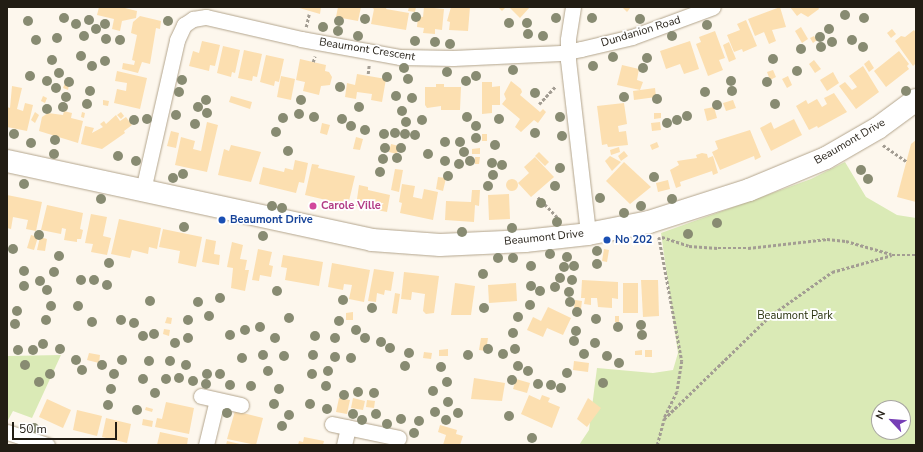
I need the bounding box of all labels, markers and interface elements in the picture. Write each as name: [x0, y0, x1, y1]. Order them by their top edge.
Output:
street label: Dundanion Road: [600, 14, 682, 50]
street label: Beaumont Crescent: [318, 36, 416, 64]
street label: Beaumont Drive: [812, 116, 888, 168]
place label: Carole Ville: [321, 199, 381, 213]
marker: Carole Ville: [308, 201, 318, 211]
place label: Beaumont Drive: [230, 213, 313, 227]
marker: Beaumont Drive: [217, 215, 227, 225]
street label: Beaumont Drive: [504, 227, 584, 249]
place label: No 202: [615, 233, 652, 247]
marker: No 202: [602, 235, 612, 245]
park label: Beaumont Park: [757, 309, 833, 323]
north arrow: [871, 400, 911, 440]
text: N: [872, 408, 889, 422]
scale bar: [14, 414, 119, 440]
text: 50 m: [19, 421, 47, 437]

